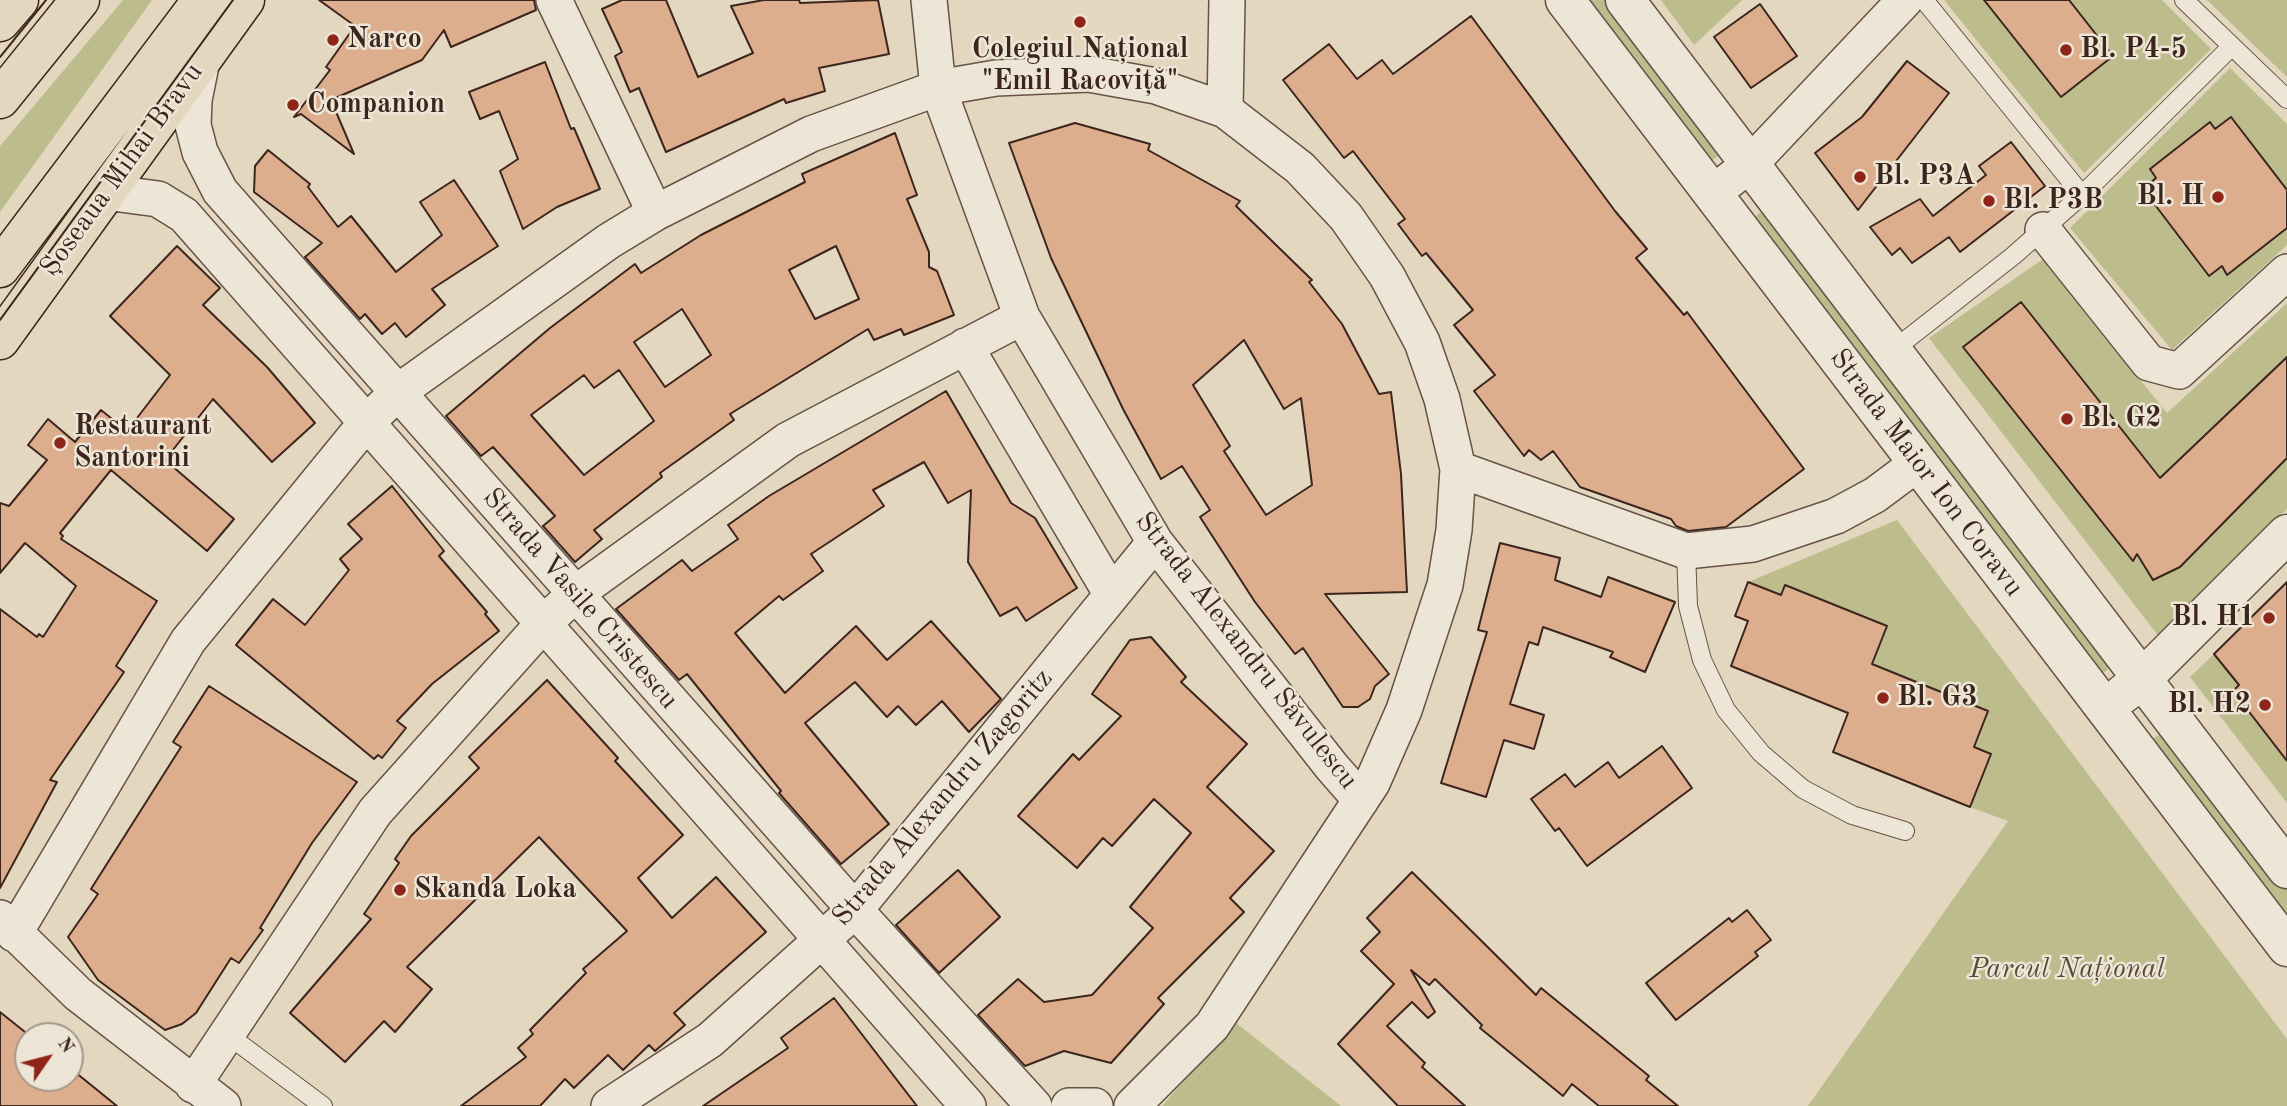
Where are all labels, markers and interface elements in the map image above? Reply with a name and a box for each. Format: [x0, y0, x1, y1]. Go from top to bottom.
marker: Colegiul Național "Emil Racoviță" [1072, 14, 1088, 30]
place label: Narco [347, 23, 422, 57]
marker: Narco [325, 32, 341, 48]
place label: Colegiul Național "Emil Racoviță" [972, 33, 1188, 99]
place label: Bl. P4-5 [2080, 33, 2187, 67]
marker: Bl. P4-5 [2058, 42, 2074, 58]
street label: Șoseaua Mihai Bravu [33, 57, 211, 283]
place label: Companion [307, 88, 445, 122]
marker: Companion [285, 97, 301, 113]
place label: Bl. P3A [1874, 160, 1975, 194]
marker: Bl. P3A [1852, 169, 1868, 185]
place label: Bl. H [2137, 180, 2204, 214]
place label: Bl. P3B [2003, 184, 2103, 218]
marker: Bl. H [2210, 189, 2226, 205]
marker: Bl. P3B [1981, 193, 1997, 209]
street label: Strada Maior Ion Coravu [1822, 342, 2030, 604]
place label: Bl. G2 [2081, 402, 2162, 436]
place label: Restaurant Santorini [74, 410, 212, 476]
marker: Bl. G2 [2059, 411, 2075, 427]
marker: Restaurant Santorini [52, 435, 68, 451]
street label: Strada Vasile Cristescu [475, 482, 685, 716]
street label: Strada Alexandru Săvulescu [1127, 506, 1365, 796]
place label: Bl. H1 [2172, 601, 2255, 635]
marker: Bl. H1 [2261, 610, 2277, 626]
street label: Strada Alexandru Zagoritz [826, 663, 1060, 933]
place label: Bl. G3 [1897, 681, 1978, 715]
place label: Bl. H2 [2168, 688, 2251, 722]
marker: Bl. G3 [1875, 690, 1891, 706]
marker: Bl. H2 [2257, 697, 2273, 713]
place label: Skanda Loka [414, 873, 577, 907]
marker: Skanda Loka [392, 882, 408, 898]
park label: Parcul Național [1969, 953, 2165, 987]
north arrow [14, 1022, 84, 1092]
text: N [53, 1034, 77, 1057]

